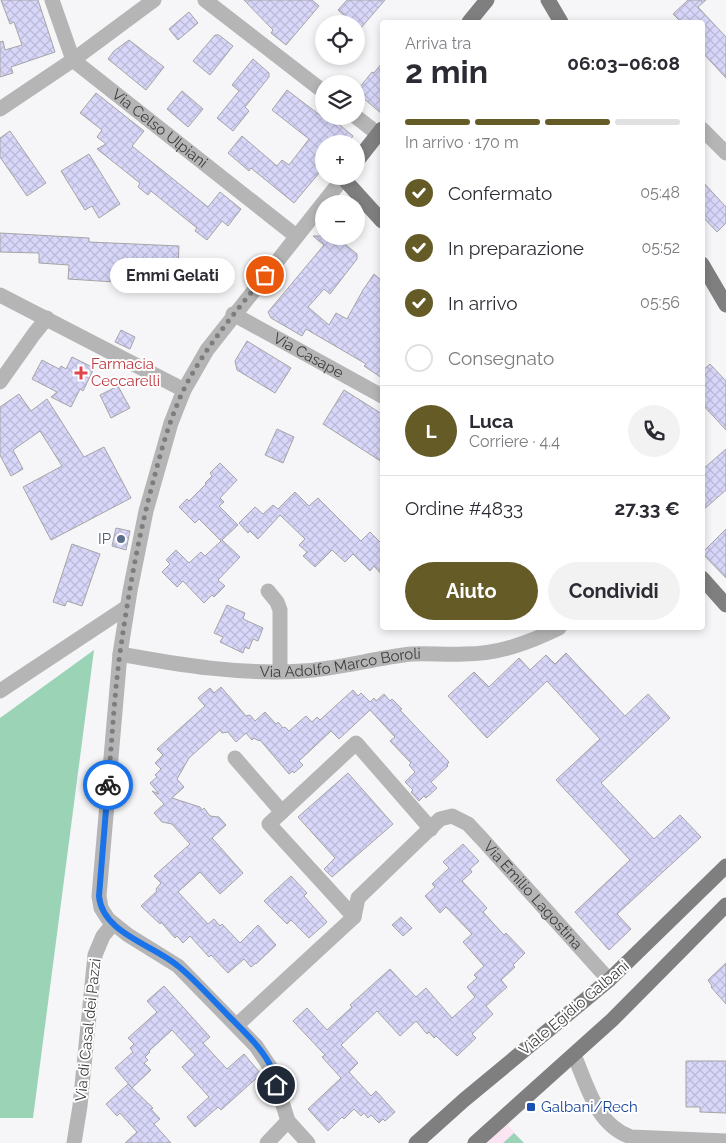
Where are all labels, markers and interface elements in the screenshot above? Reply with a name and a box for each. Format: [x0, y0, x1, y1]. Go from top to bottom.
map controls [315, 15, 365, 245]
button: locate [315, 15, 365, 65]
text: Arriva tra [405, 34, 471, 53]
text: 06:03–06:08 [567, 52, 680, 74]
text: 2 min [405, 53, 488, 90]
button: layers [315, 75, 365, 125]
street label: Via Celso Ulpiani [108, 85, 211, 172]
text: In arrivo · 170 m [405, 133, 519, 152]
button: + [315, 135, 365, 185]
icon: check [405, 179, 433, 207]
text: Confermato [448, 182, 552, 204]
text: 05:48 [640, 183, 680, 202]
button: − [315, 195, 365, 245]
icon: check [405, 234, 433, 262]
text: In preparazione [448, 237, 584, 259]
text: 05:52 [641, 238, 680, 257]
pin [244, 254, 286, 296]
callout: Emmi Gelati [110, 258, 235, 292]
icon: bag [251, 261, 279, 289]
text: Emmi Gelati [126, 266, 219, 285]
icon: check [405, 289, 433, 317]
text: In arrivo [448, 292, 518, 314]
text: 05:56 [640, 293, 680, 312]
street label: Via Casape [270, 329, 347, 382]
text: Consegnato [448, 347, 554, 369]
place label: Farmacia Ceccarelli [91, 355, 160, 390]
marker: Farmacia Ceccarelli [75, 367, 87, 379]
button: phone [628, 405, 680, 457]
text: Luca [469, 410, 513, 432]
text: L [425, 420, 437, 442]
text: Corriere · 4.4 [469, 432, 560, 451]
text: Ordine #4833 [405, 497, 523, 519]
text: 27.33 € [614, 497, 680, 519]
place label: IP [98, 530, 111, 548]
marker: IP [115, 533, 127, 545]
button: Aiuto [405, 562, 538, 620]
button: Condividi [548, 562, 680, 620]
street label: Via Adolfo Marco Boroli [259, 645, 421, 681]
courier [83, 760, 133, 810]
icon: bike [94, 771, 122, 799]
street label: Via Emilio Lagostina [480, 838, 586, 953]
street label: Viale Egidio Galbani [516, 957, 632, 1059]
street label: Via di Casal dei Pazzi [72, 958, 104, 1102]
pin [255, 1064, 297, 1106]
icon: home [262, 1071, 290, 1099]
place label: Galbani/Rech [541, 1098, 638, 1116]
marker: Galbani/Rech [525, 1101, 537, 1113]

